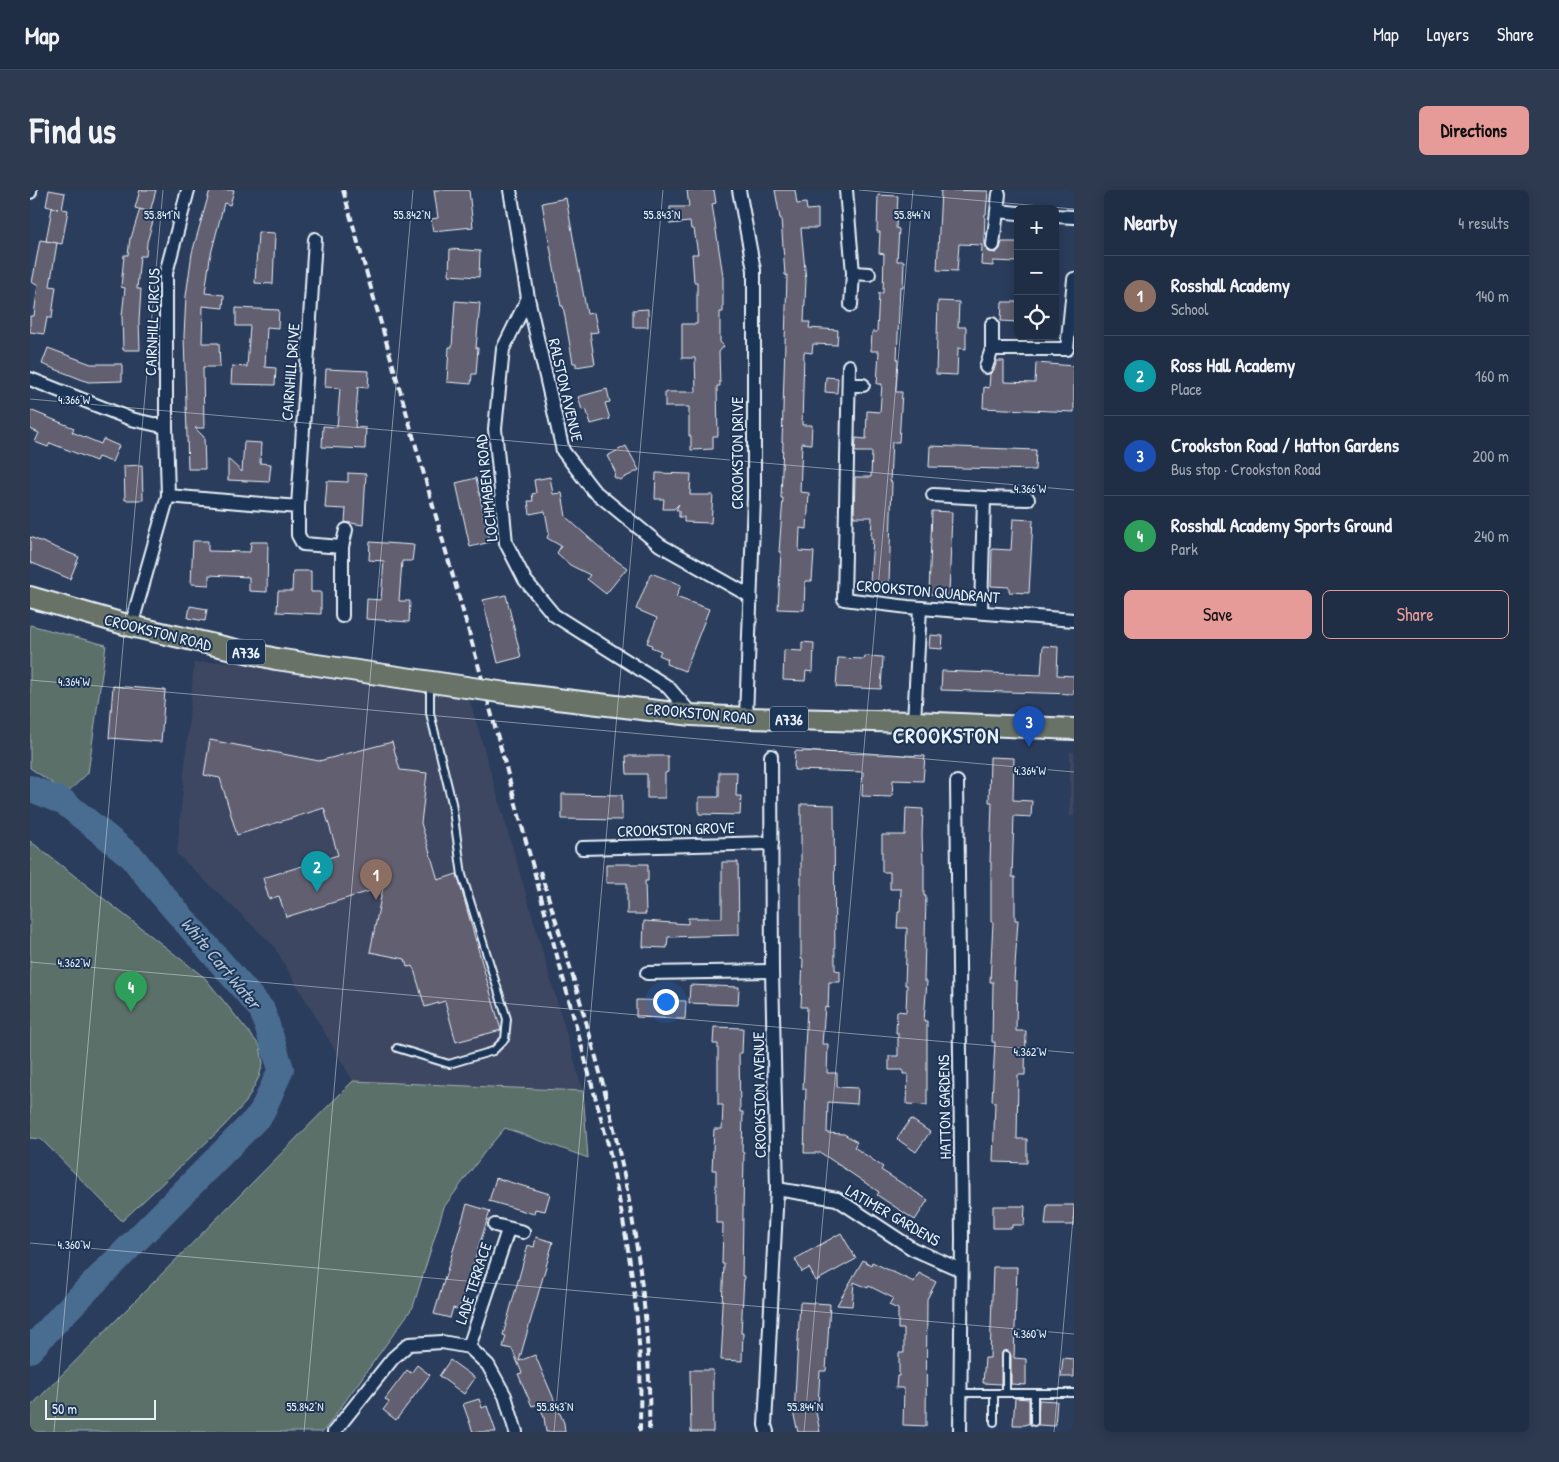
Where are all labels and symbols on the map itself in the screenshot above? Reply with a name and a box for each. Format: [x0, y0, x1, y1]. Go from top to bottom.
text: 55.841°N [144, 206, 180, 223]
text: 55.842°N [393, 206, 431, 223]
text: 55.843°N [644, 206, 680, 223]
text: 55.844°N [894, 206, 930, 223]
street label: CAIRNHILL CIRCUS [139, 267, 165, 376]
street label: CAIRNHILL DRIVE [276, 323, 304, 421]
street label: RALSTON AVENUE [543, 336, 589, 444]
text: 4.366°W [58, 391, 91, 408]
street label: CROOKSTON DRIVE [726, 397, 748, 509]
street label: LOCHMABEN ROAD [469, 433, 503, 543]
text: 4.366°W [1014, 480, 1047, 497]
street label: CROOKSTON QUADRANT [855, 574, 1001, 608]
street label: CROOKSTON ROAD [102, 608, 214, 656]
road number: A736 [227, 640, 265, 664]
text: 4.364°W [58, 673, 91, 690]
street label: CROOKSTON ROAD [644, 697, 756, 729]
road number: A736 [770, 706, 808, 732]
pin: 3 [1013, 706, 1045, 747]
district label: CROOKSTON [893, 721, 999, 750]
text: 4.364°W [1014, 762, 1047, 779]
street label: CROOKSTON GROVE [617, 816, 735, 842]
pin: 2 [301, 851, 333, 892]
pin: 1 [360, 859, 392, 900]
water label: White Cart Water [175, 912, 268, 1016]
text: 4.362°W [57, 954, 91, 971]
pin: 4 [115, 971, 147, 1012]
your location [653, 989, 679, 1015]
street label: CROOKSTON AVENUE [747, 1032, 771, 1158]
text: 4.362°W [1013, 1043, 1047, 1060]
street label: HATTON GARDENS [932, 1054, 956, 1160]
street label: LATIMER GARDENS [842, 1179, 945, 1251]
text: 4.360°W [58, 1236, 91, 1253]
street label: LADE TERRACE [449, 1239, 497, 1327]
text: 4.360°W [1014, 1325, 1047, 1342]
scale bar [45, 1397, 156, 1420]
text: 55.842°N [286, 1398, 324, 1415]
text: 55.843°N [537, 1398, 573, 1415]
text: 55.844°N [787, 1398, 823, 1415]

